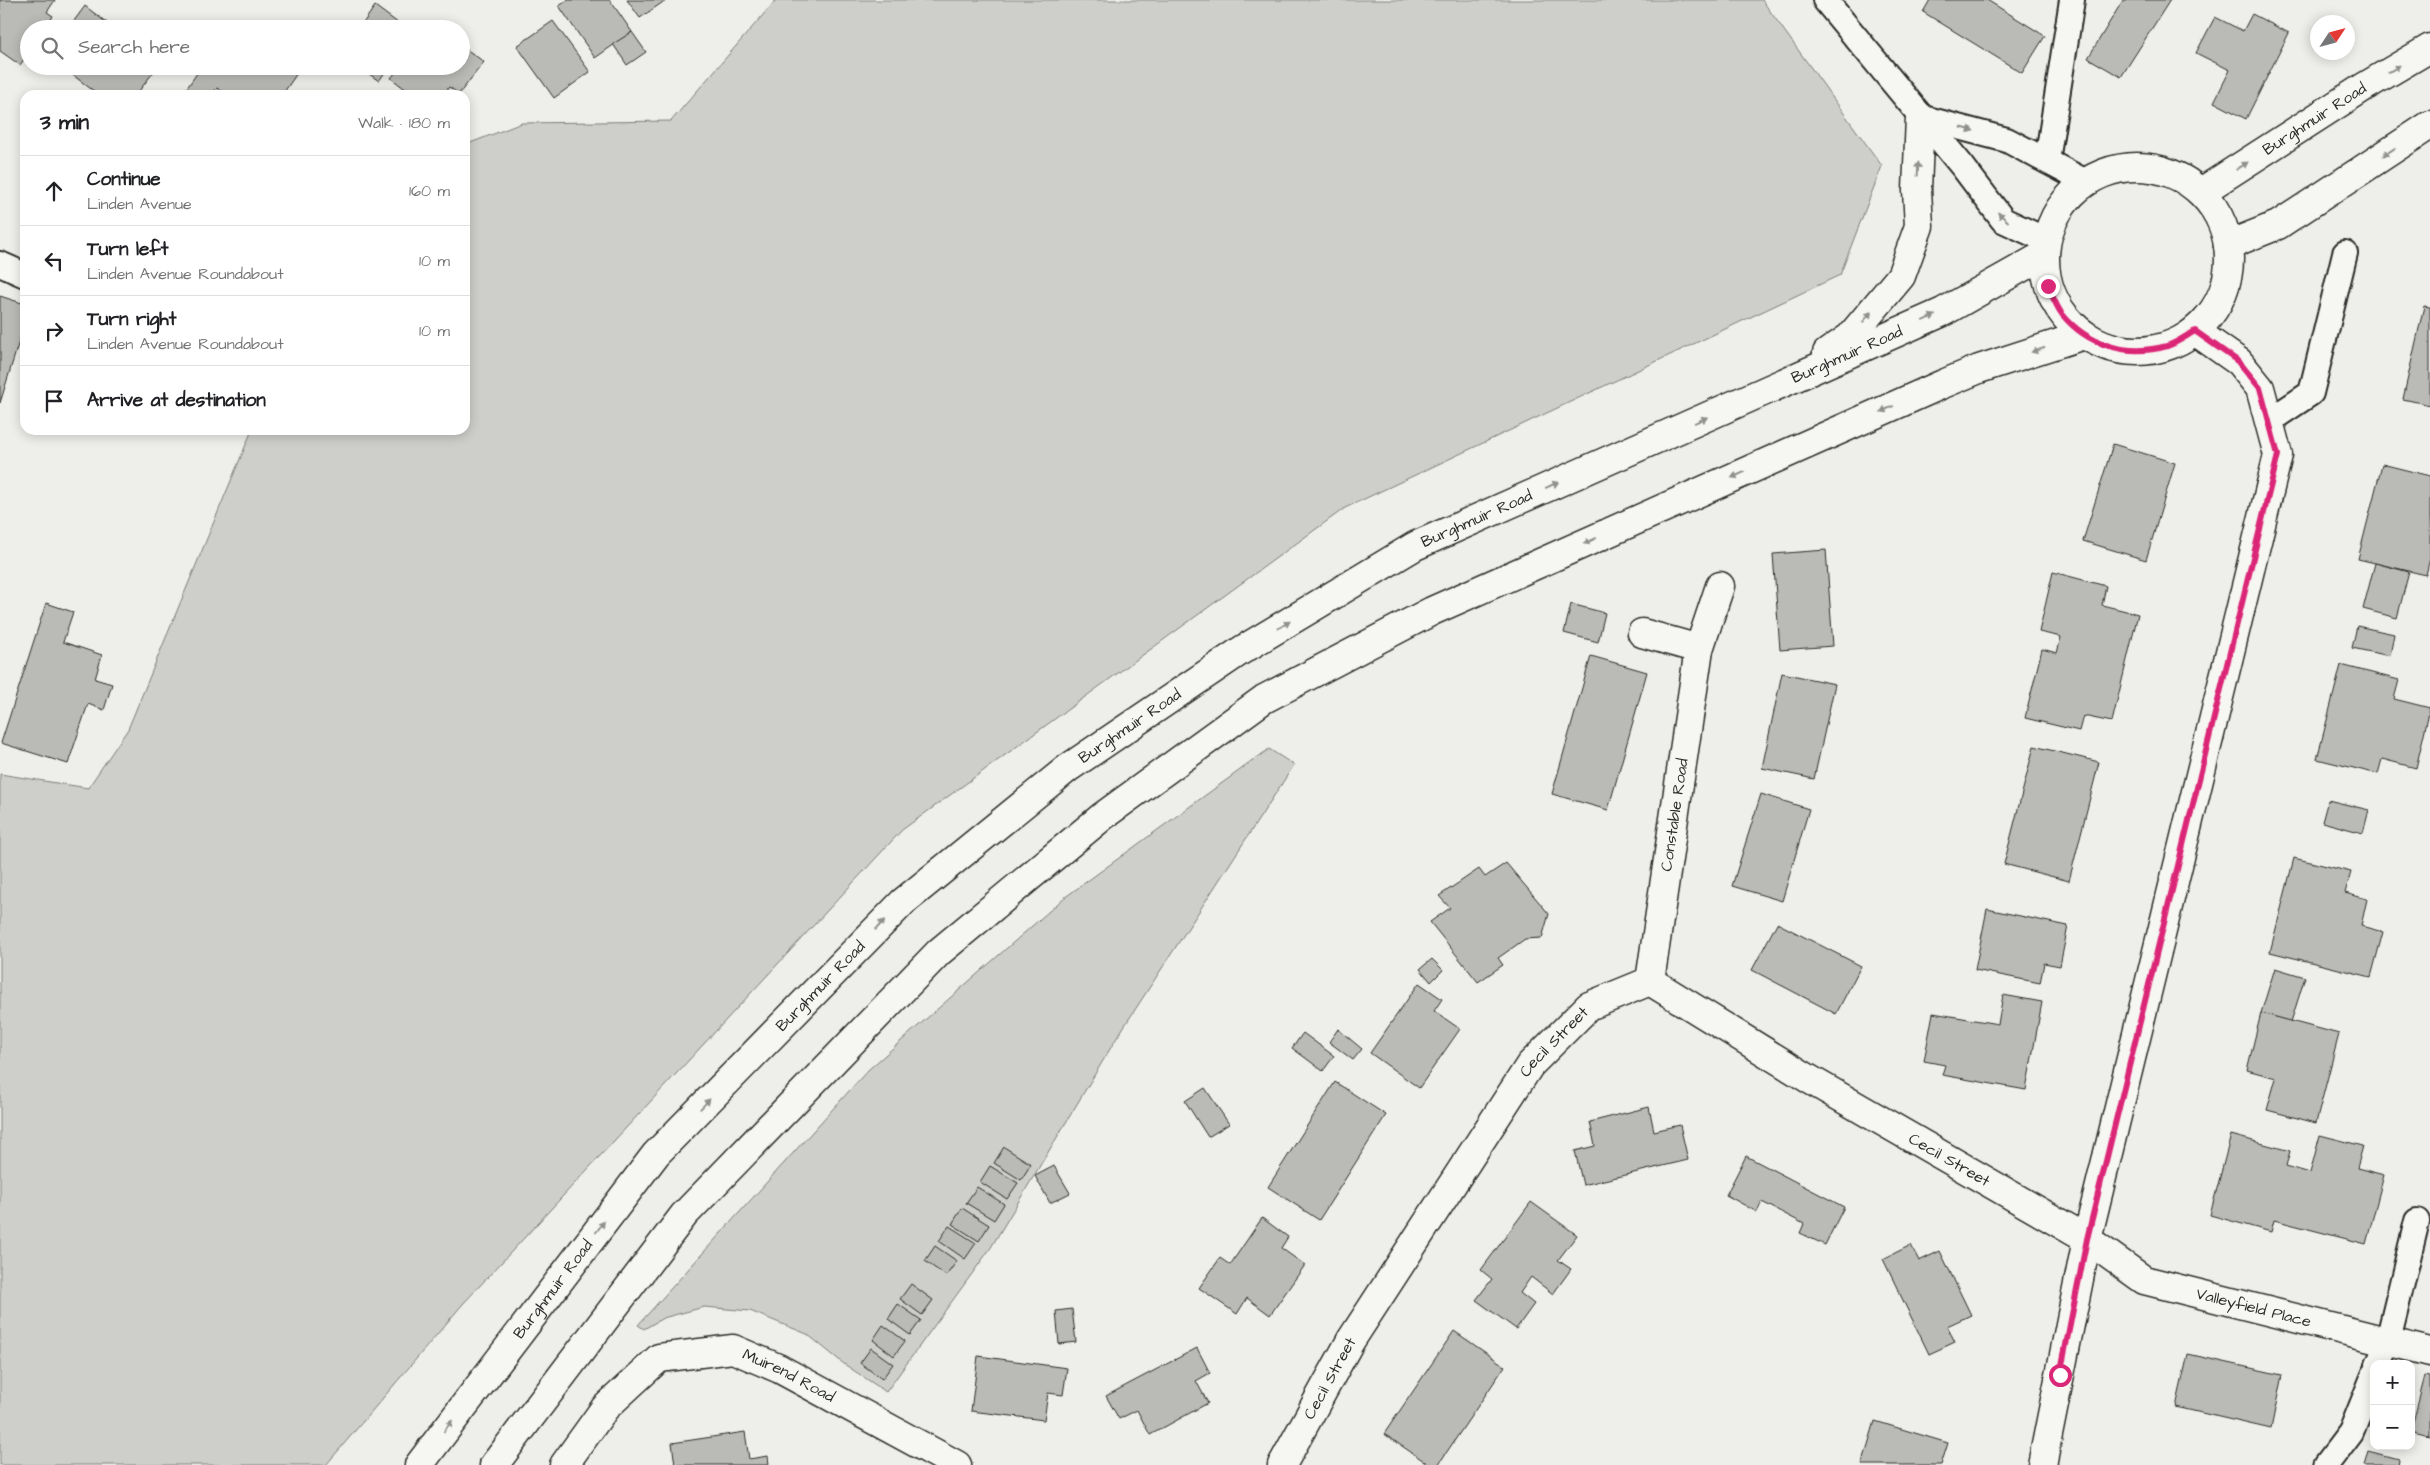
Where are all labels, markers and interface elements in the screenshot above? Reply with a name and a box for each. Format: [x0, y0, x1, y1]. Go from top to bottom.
north arrow [2310, 15, 2355, 60]
search box [20, 20, 470, 75]
icon: search [38, 34, 66, 62]
text: Search here [78, 34, 190, 61]
one-way arrow [2387, 65, 2402, 73]
street label: Burghmuir Road [2258, 77, 2371, 160]
text: 3 min [40, 108, 89, 137]
text: Walk · 180 m [358, 112, 450, 134]
one-way arrow [1960, 126, 1975, 134]
one-way arrow [2383, 147, 2396, 157]
one-way arrow [1914, 161, 1922, 177]
one-way arrow [2236, 161, 2249, 170]
text: Continue [87, 166, 161, 193]
icon: ahead [40, 177, 68, 205]
text: 160 m [409, 180, 450, 202]
text: Linden Avenue [87, 193, 192, 215]
one-way arrow [1997, 211, 2009, 223]
text: Turn left [87, 236, 168, 263]
icon: left [40, 247, 68, 275]
text: 10 m [419, 250, 450, 272]
text: Linden Avenue Roundabout [87, 263, 284, 285]
route end [2037, 275, 2060, 298]
text: Turn right [87, 306, 176, 333]
one-way arrow [1862, 311, 1873, 324]
one-way arrow [1922, 314, 1936, 322]
icon: right [40, 317, 68, 345]
text: 10 m [419, 320, 450, 342]
street label: Burghmuir Road [1788, 320, 1906, 389]
text: Linden Avenue Roundabout [87, 333, 284, 355]
one-way arrow [2030, 346, 2045, 354]
icon: arrive [40, 387, 68, 415]
text: Arrive at destination [87, 387, 266, 414]
one-way arrow [1880, 406, 1894, 414]
one-way arrow [1694, 415, 1708, 423]
one-way arrow [1731, 472, 1745, 480]
one-way arrow [1545, 481, 1559, 489]
street label: Burghmuir Road [1418, 484, 1536, 553]
one-way arrow [1583, 538, 1597, 546]
one-way arrow [1278, 620, 1291, 629]
street label: Burghmuir Road [1074, 684, 1185, 769]
street label: Constable Road [1655, 757, 1694, 873]
one-way arrow [874, 920, 886, 932]
street label: Burghmuir Road [771, 936, 870, 1037]
street label: Cecil Street [1514, 1001, 1594, 1081]
one-way arrow [699, 1098, 711, 1110]
street label: Cecil Street [1905, 1128, 1995, 1192]
one-way arrow [595, 1220, 605, 1234]
street label: Burghmuir Road [508, 1235, 598, 1343]
street label: Valleyfield Place [2194, 1283, 2314, 1333]
street label: Cecil Street [1298, 1333, 1362, 1423]
street label: Muirend Road [739, 1343, 839, 1408]
map controls [2370, 1360, 2415, 1450]
button: + [2370, 1360, 2415, 1405]
route start [2049, 1364, 2072, 1387]
button: − [2370, 1405, 2415, 1450]
one-way arrow [443, 1420, 454, 1433]

